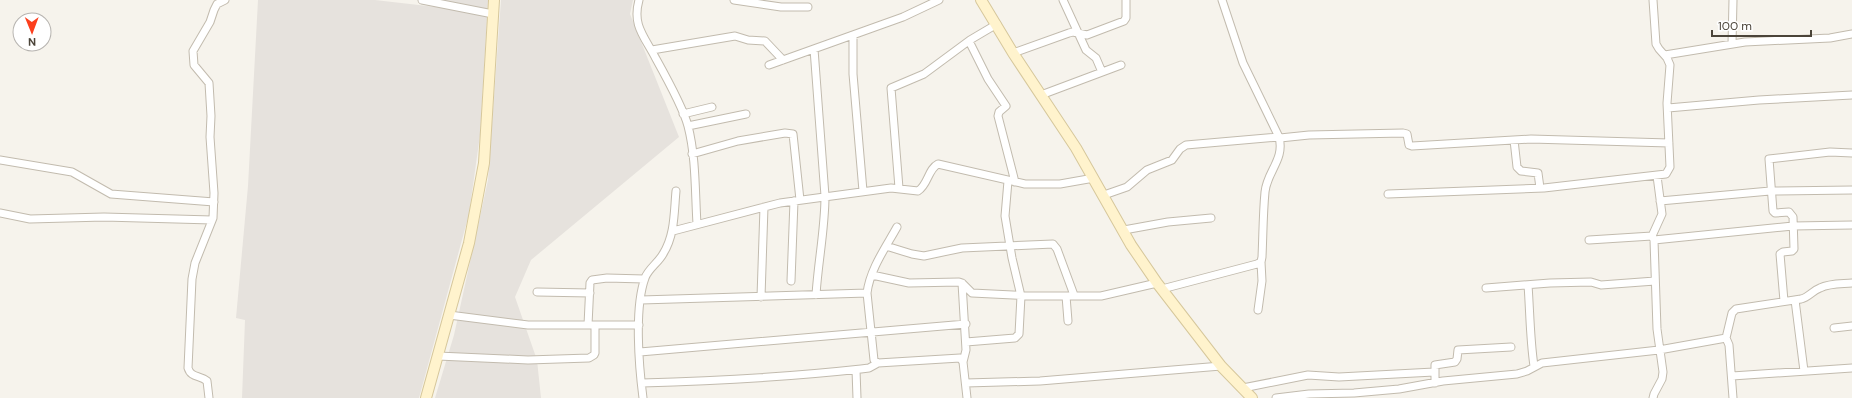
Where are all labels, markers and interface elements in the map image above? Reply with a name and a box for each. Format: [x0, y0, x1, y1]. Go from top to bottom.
north arrow [12, 12, 52, 52]
scale bar [1712, 12, 1811, 38]
text: 100 m [1718, 18, 1752, 34]
text: N [28, 35, 36, 49]

